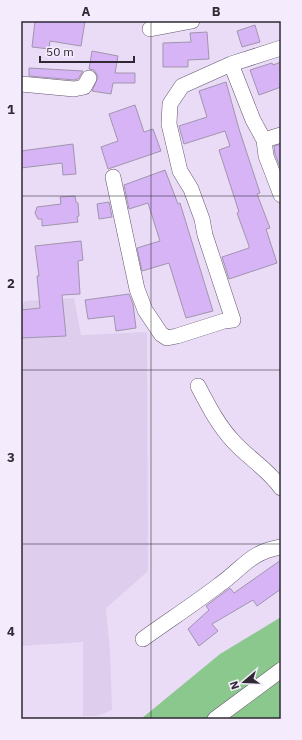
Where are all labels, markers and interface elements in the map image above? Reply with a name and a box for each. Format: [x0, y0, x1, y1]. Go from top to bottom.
text: A [82, 3, 91, 20]
text: B [212, 3, 221, 20]
scale bar [40, 38, 134, 64]
text: 50 m [46, 44, 74, 59]
text: 1 [7, 101, 15, 118]
text: 2 [7, 275, 15, 292]
text: 3 [7, 449, 15, 466]
text: 4 [7, 623, 15, 640]
north arrow [224, 662, 264, 702]
text: N [227, 679, 242, 691]

